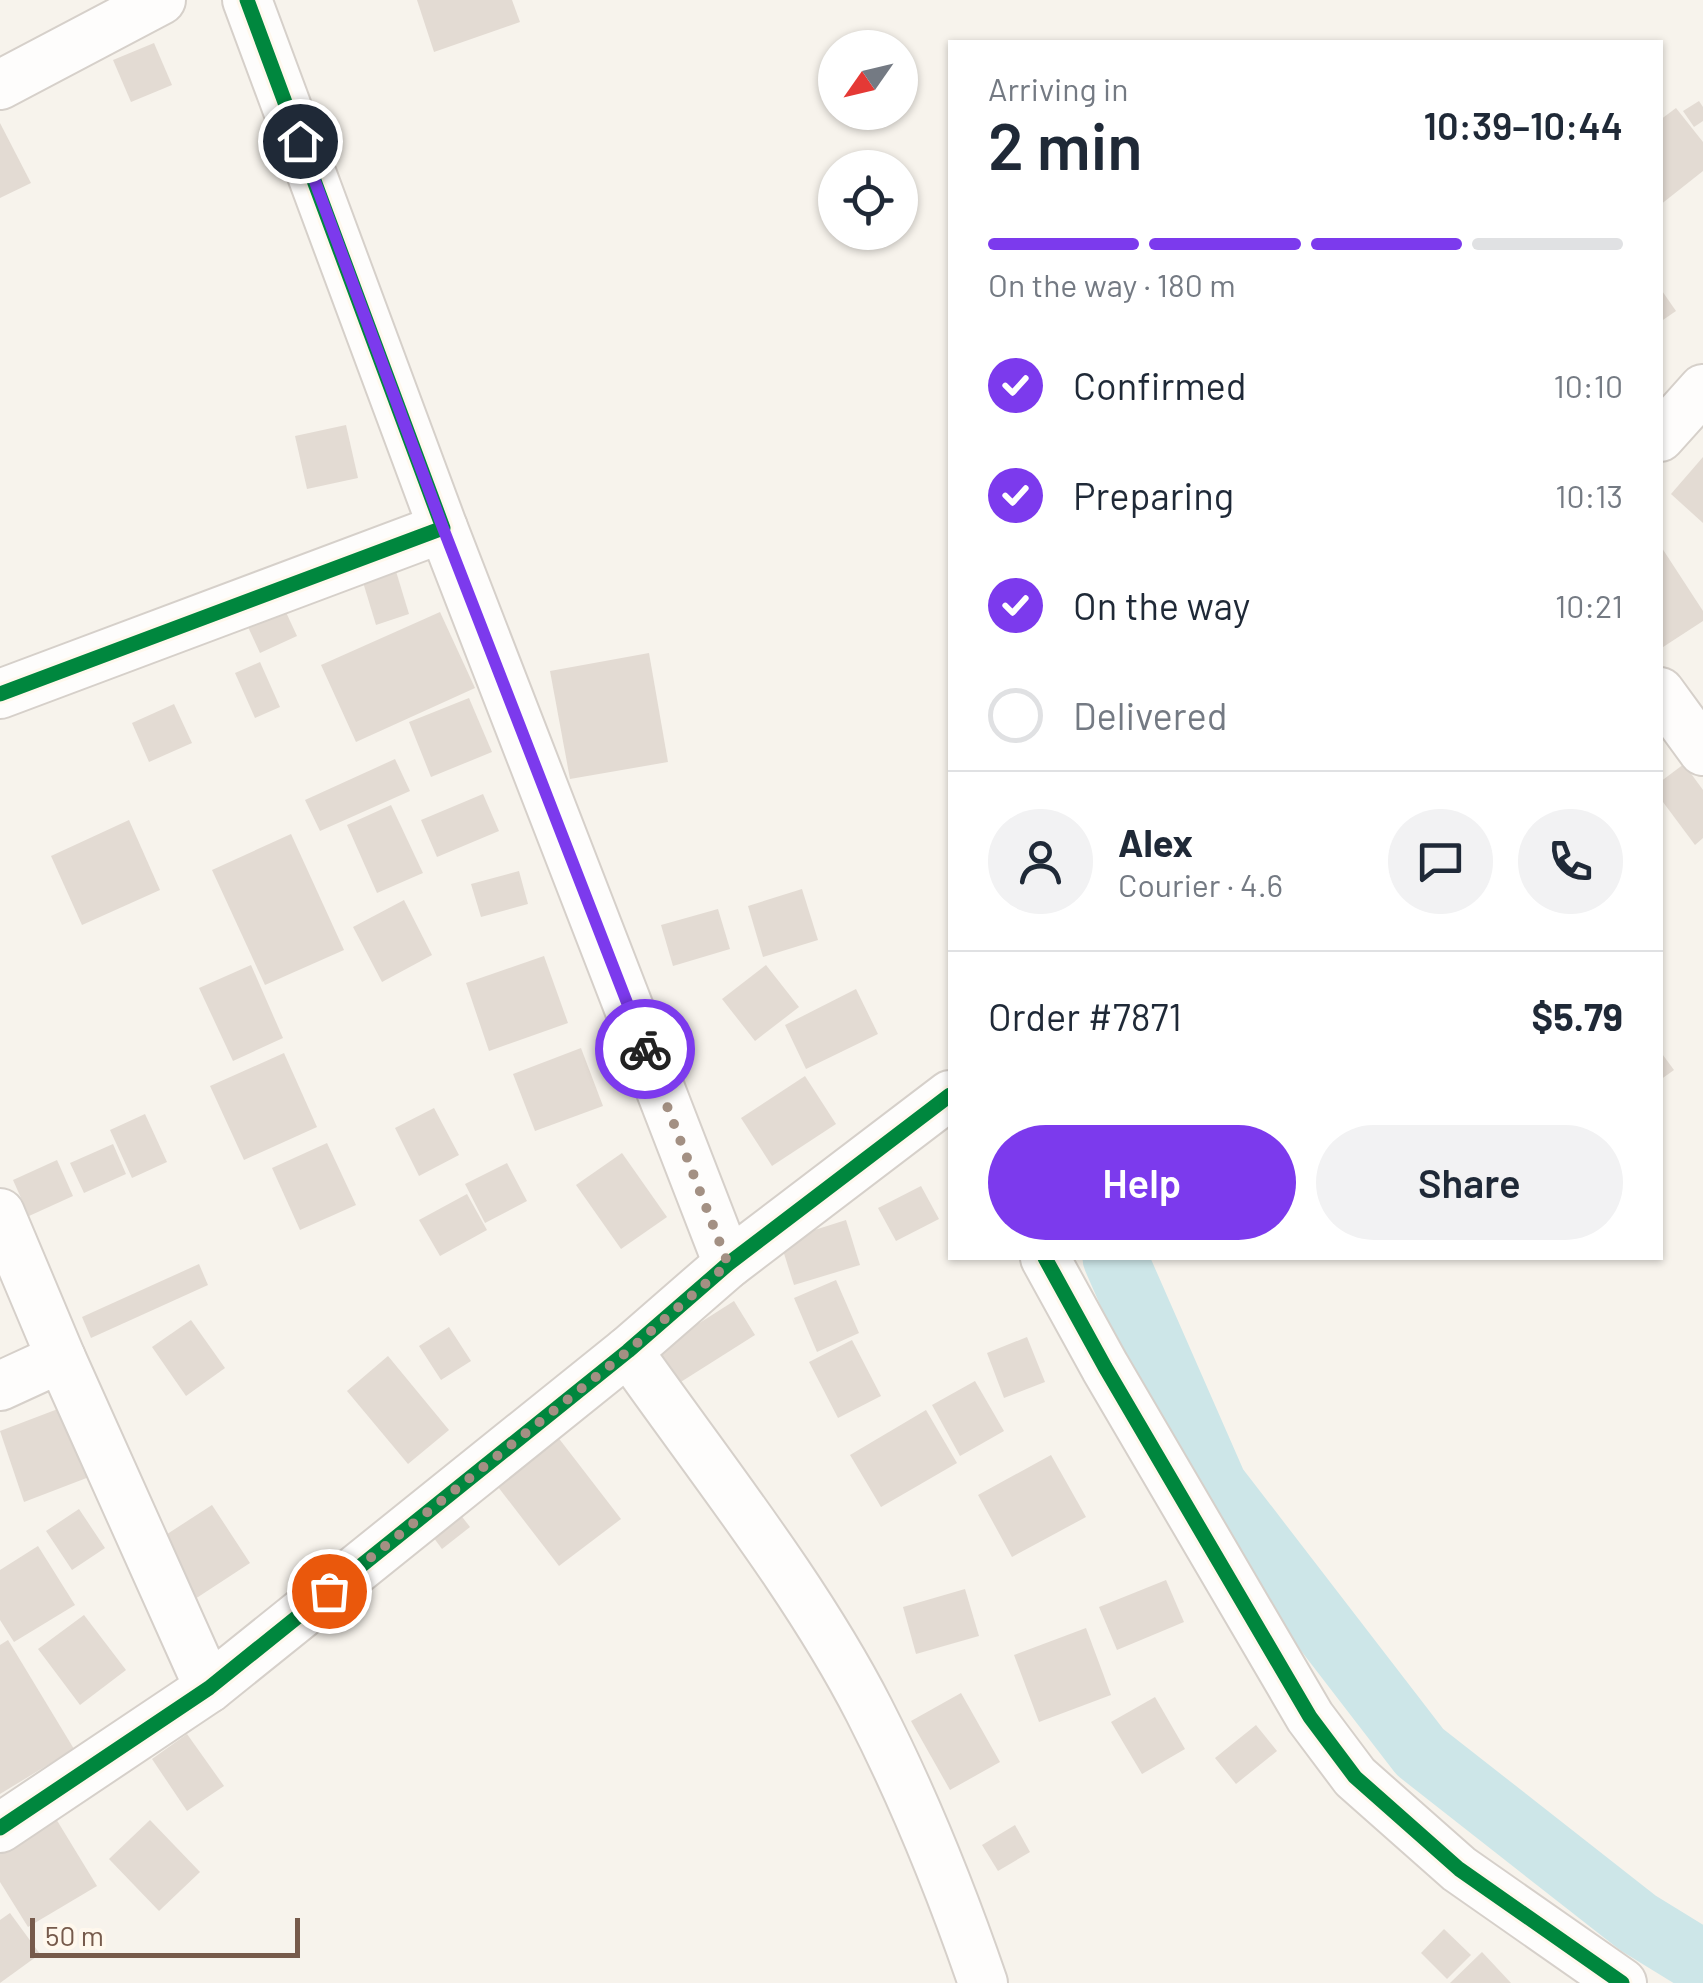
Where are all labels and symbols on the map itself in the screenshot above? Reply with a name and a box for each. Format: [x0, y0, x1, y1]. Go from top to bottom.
north arrow [818, 30, 918, 130]
pin [258, 99, 343, 184]
courier [595, 999, 695, 1099]
pin [287, 1549, 372, 1634]
scale bar [30, 1913, 300, 1958]

